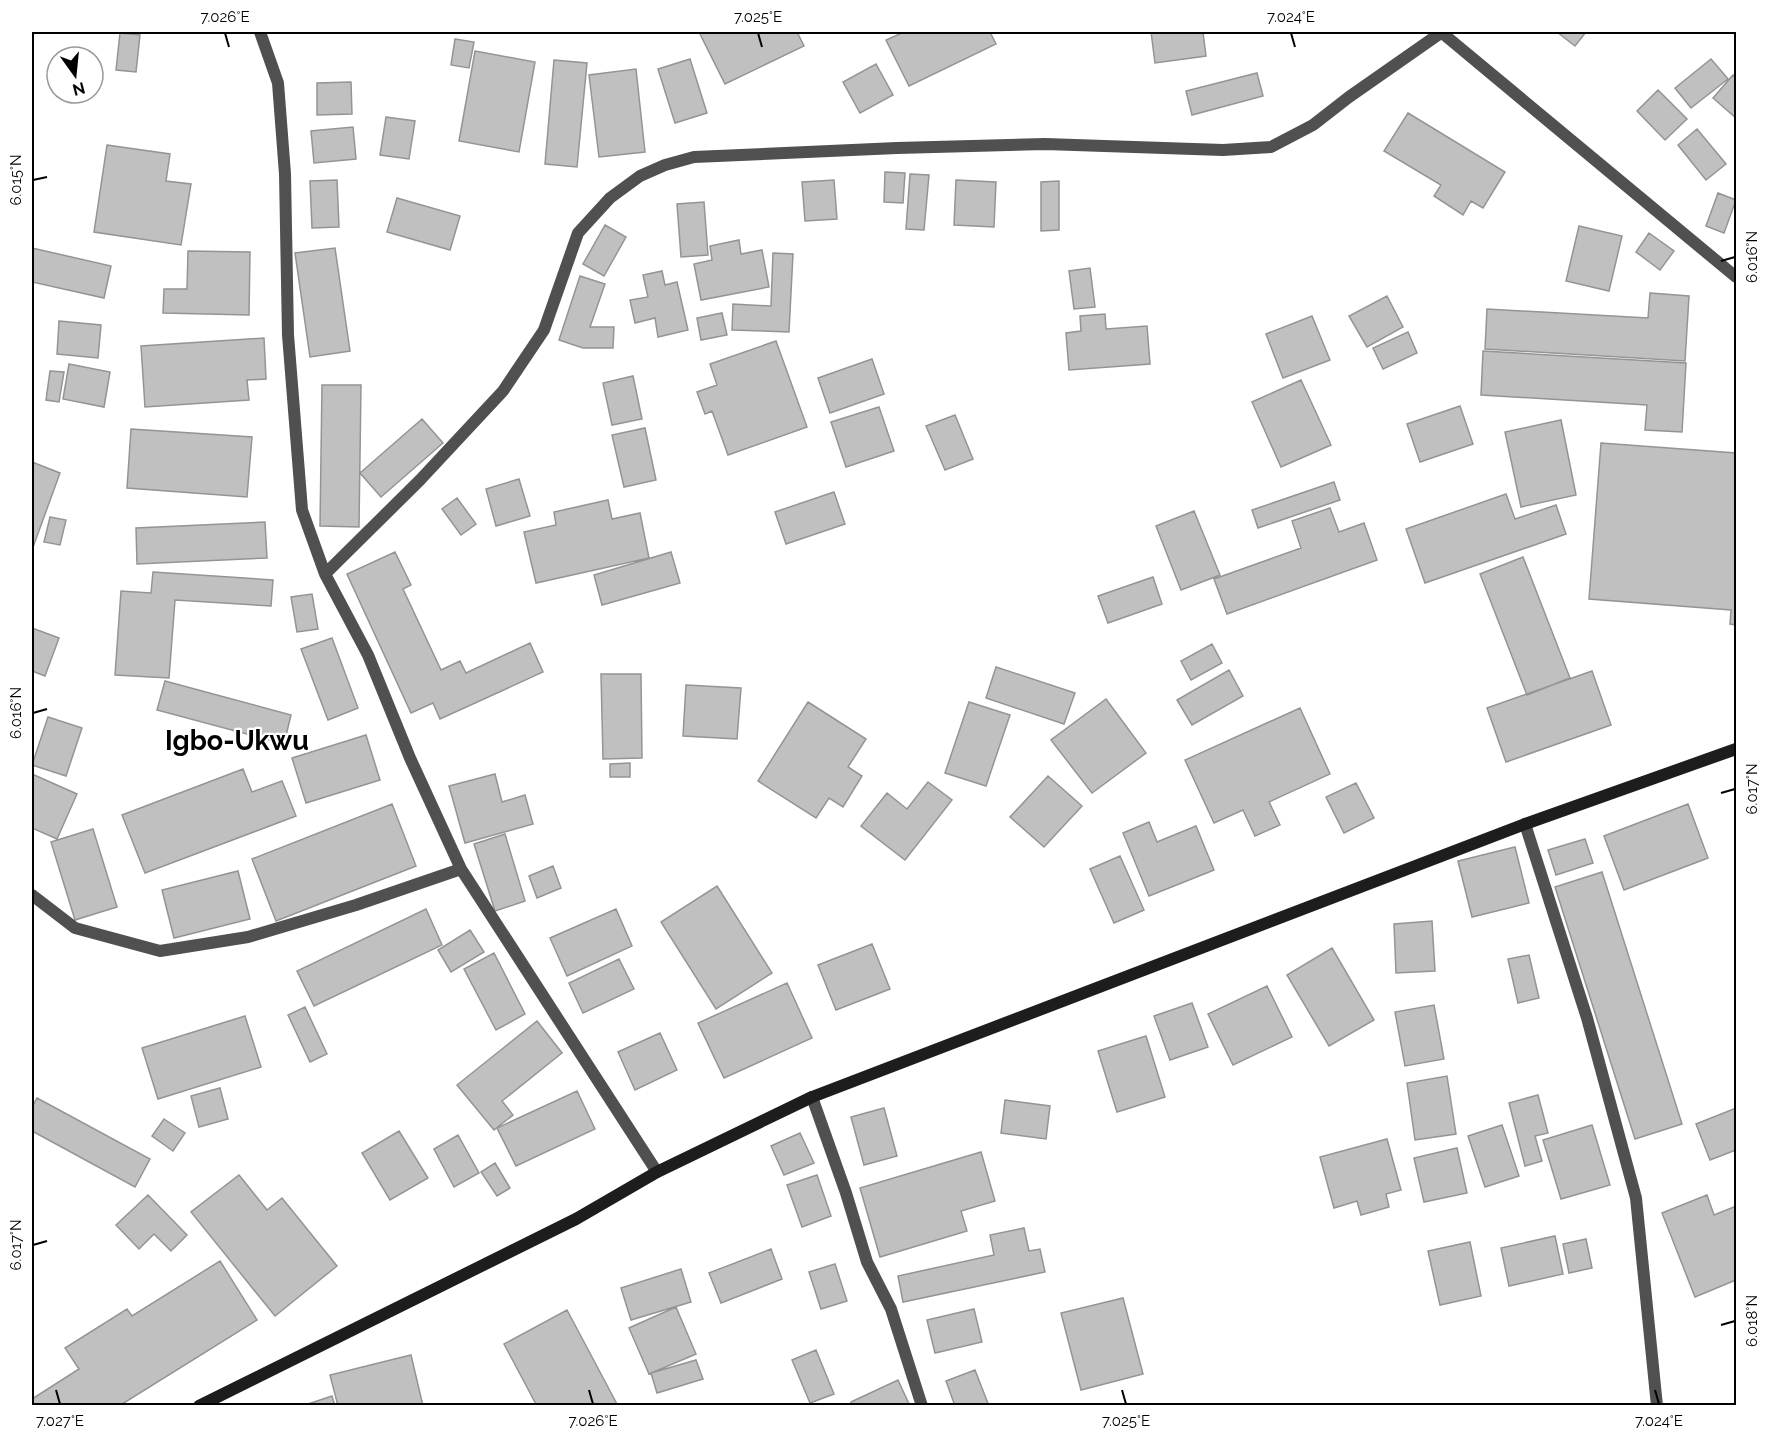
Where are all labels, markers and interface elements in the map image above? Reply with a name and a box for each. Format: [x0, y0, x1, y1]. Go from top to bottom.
text: 7.026°E [200, 8, 250, 26]
text: 7.025°E [734, 8, 782, 26]
text: 7.024°E [1267, 8, 1315, 26]
north arrow [45, 45, 105, 105]
text: N [70, 78, 87, 100]
text: 6.015°N [7, 154, 25, 206]
text: 6.016°N [1743, 231, 1761, 283]
text: 6.016°N [7, 687, 25, 739]
district label: Igbo-Ukwu [165, 725, 309, 756]
text: 6.017°N [1743, 764, 1761, 815]
text: 6.017°N [7, 1220, 25, 1271]
text: 6.018°N [1743, 1295, 1761, 1347]
text: 7.027°E [36, 1412, 84, 1430]
text: 7.026°E [568, 1412, 618, 1430]
text: 7.025°E [1102, 1412, 1150, 1430]
text: 7.024°E [1635, 1412, 1683, 1430]

